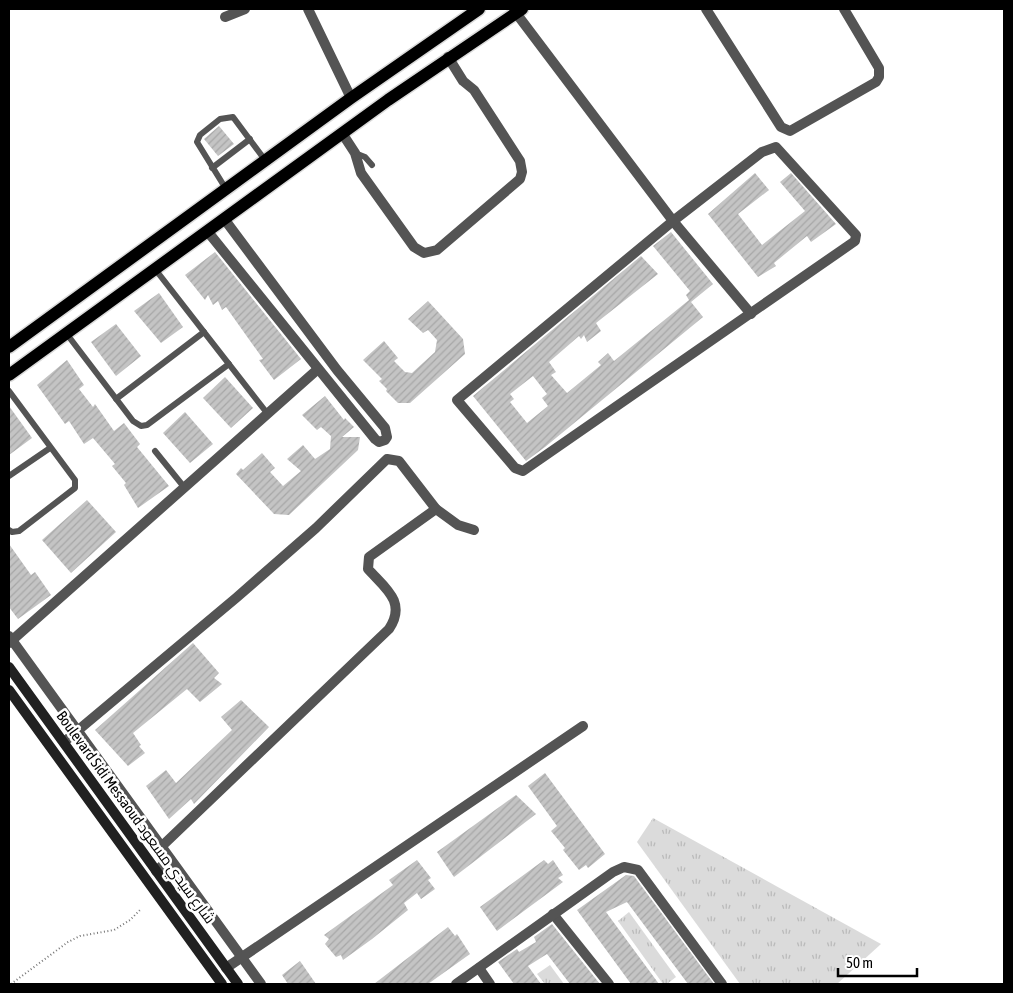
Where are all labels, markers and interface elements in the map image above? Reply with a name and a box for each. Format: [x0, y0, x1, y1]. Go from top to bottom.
street label: Boulevard Sidi Messaoud شارع سيدي مسعود [50, 708, 219, 929]
scale bar [838, 946, 917, 978]
text: 50 m [846, 954, 873, 971]

